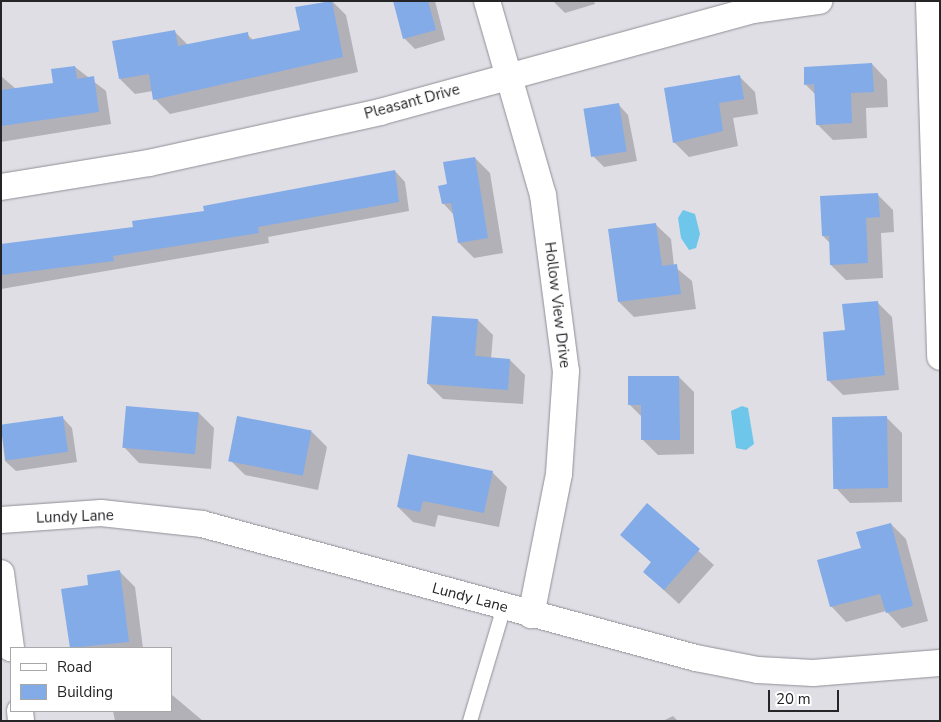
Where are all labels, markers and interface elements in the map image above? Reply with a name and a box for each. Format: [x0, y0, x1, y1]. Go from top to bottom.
street label: Pleasant Drive [362, 81, 462, 123]
street label: Hollow View Drive [540, 241, 574, 369]
street label: Lundy Lane [36, 507, 114, 527]
street label: Lundy Lane [430, 579, 510, 617]
legend [10, 647, 172, 712]
text: Road [57, 657, 92, 677]
scale bar [771, 680, 842, 712]
text: Building [57, 682, 113, 702]
text: 20 m [776, 689, 811, 709]

